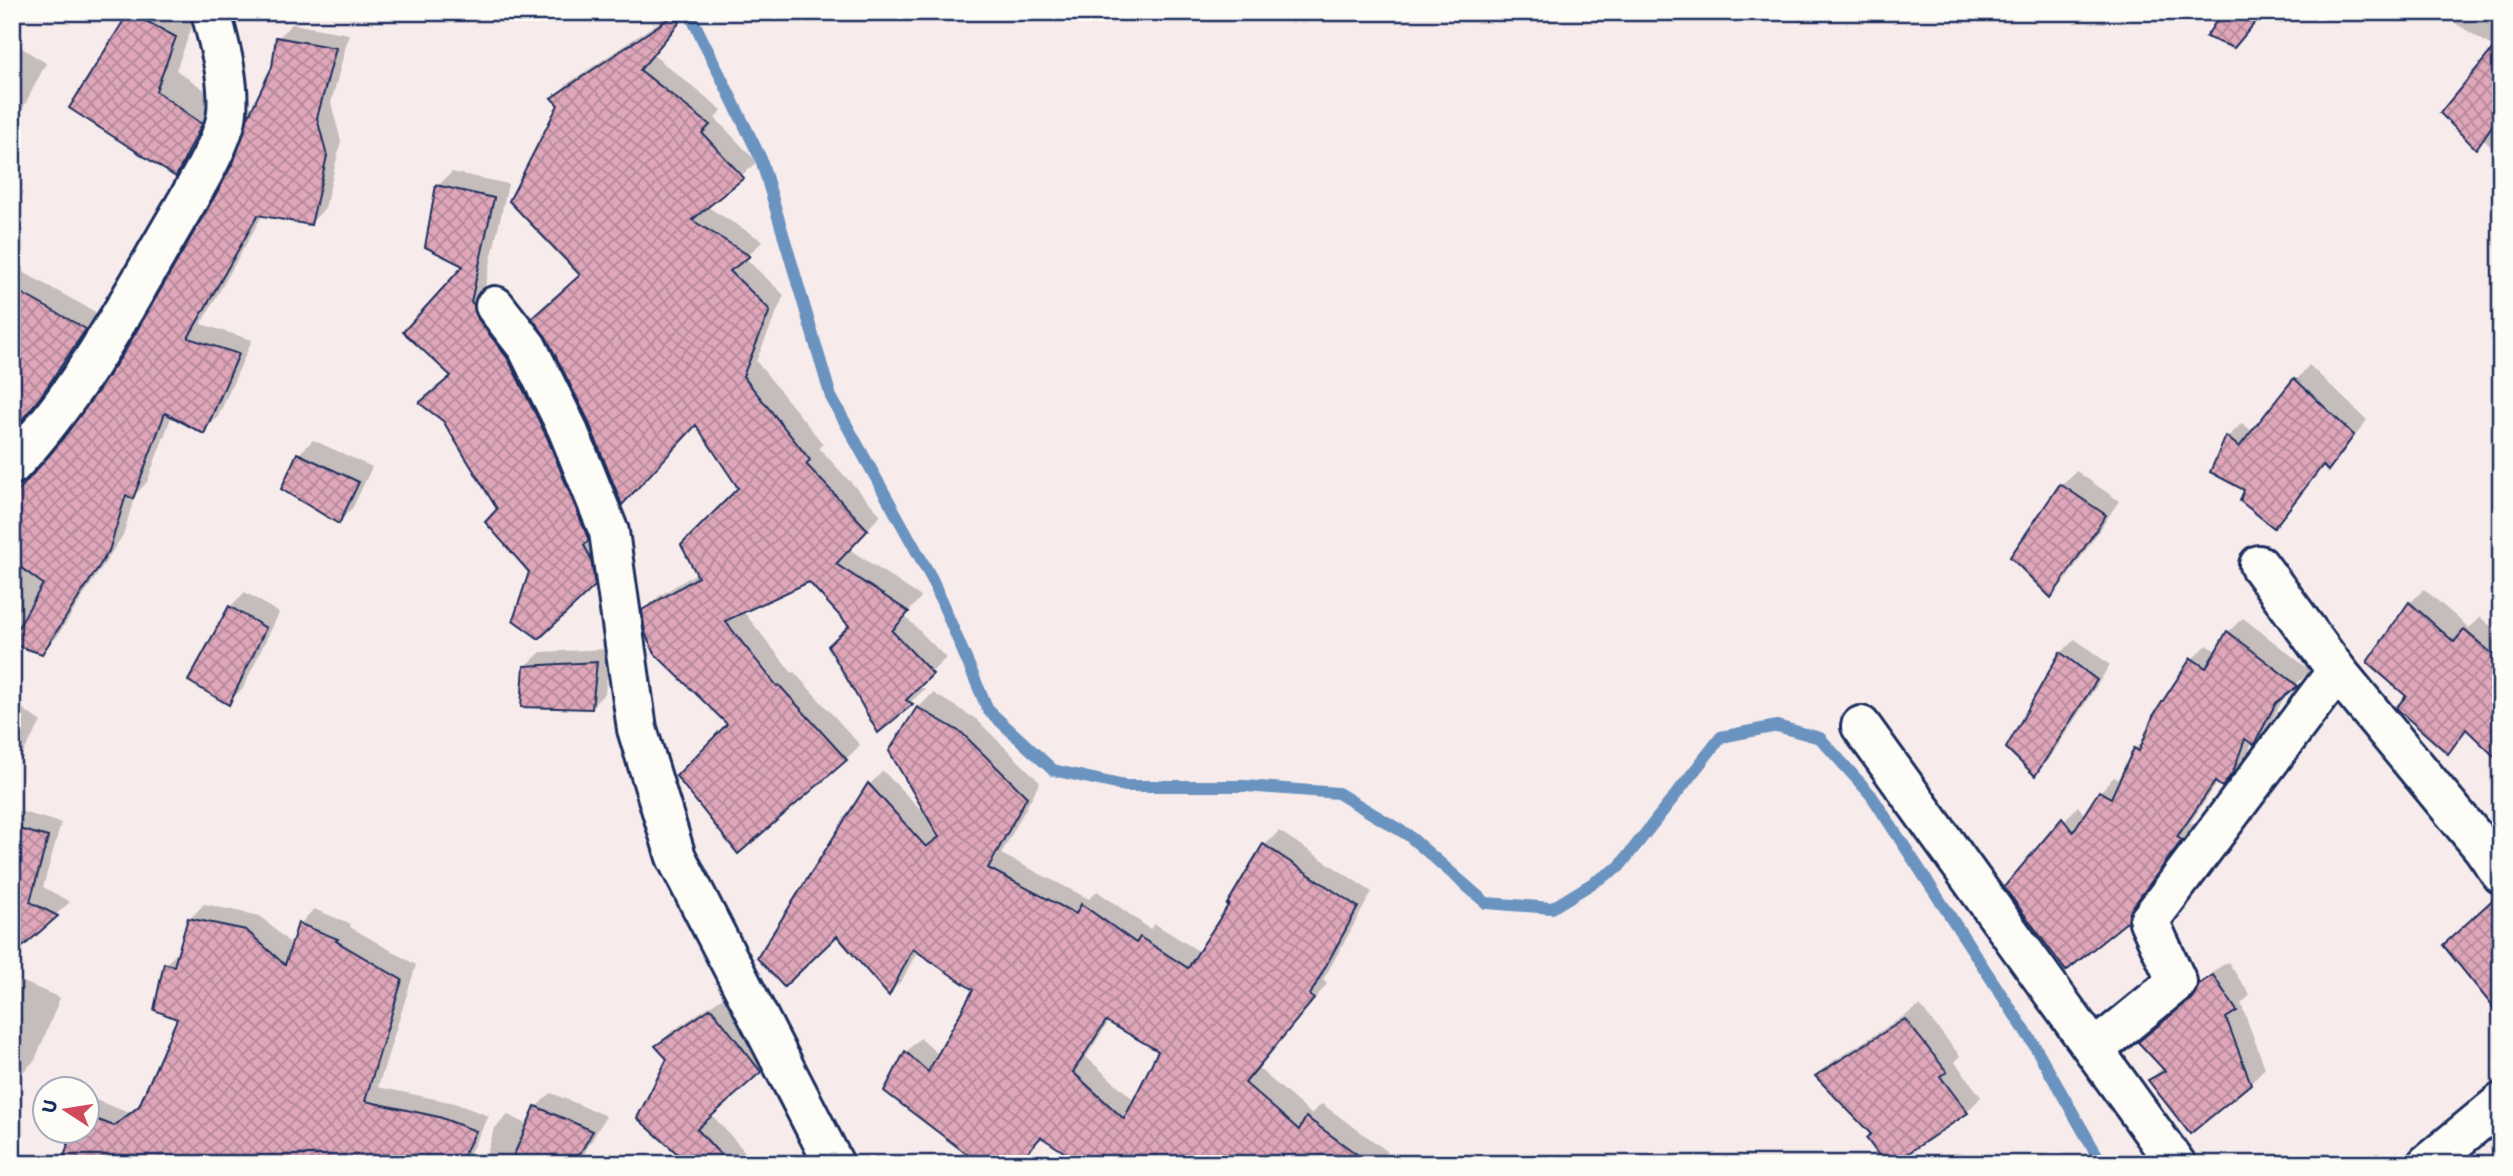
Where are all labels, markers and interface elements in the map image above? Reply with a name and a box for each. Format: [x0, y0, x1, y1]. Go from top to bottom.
north arrow [32, 1074, 102, 1144]
text: U [36, 1098, 63, 1116]

